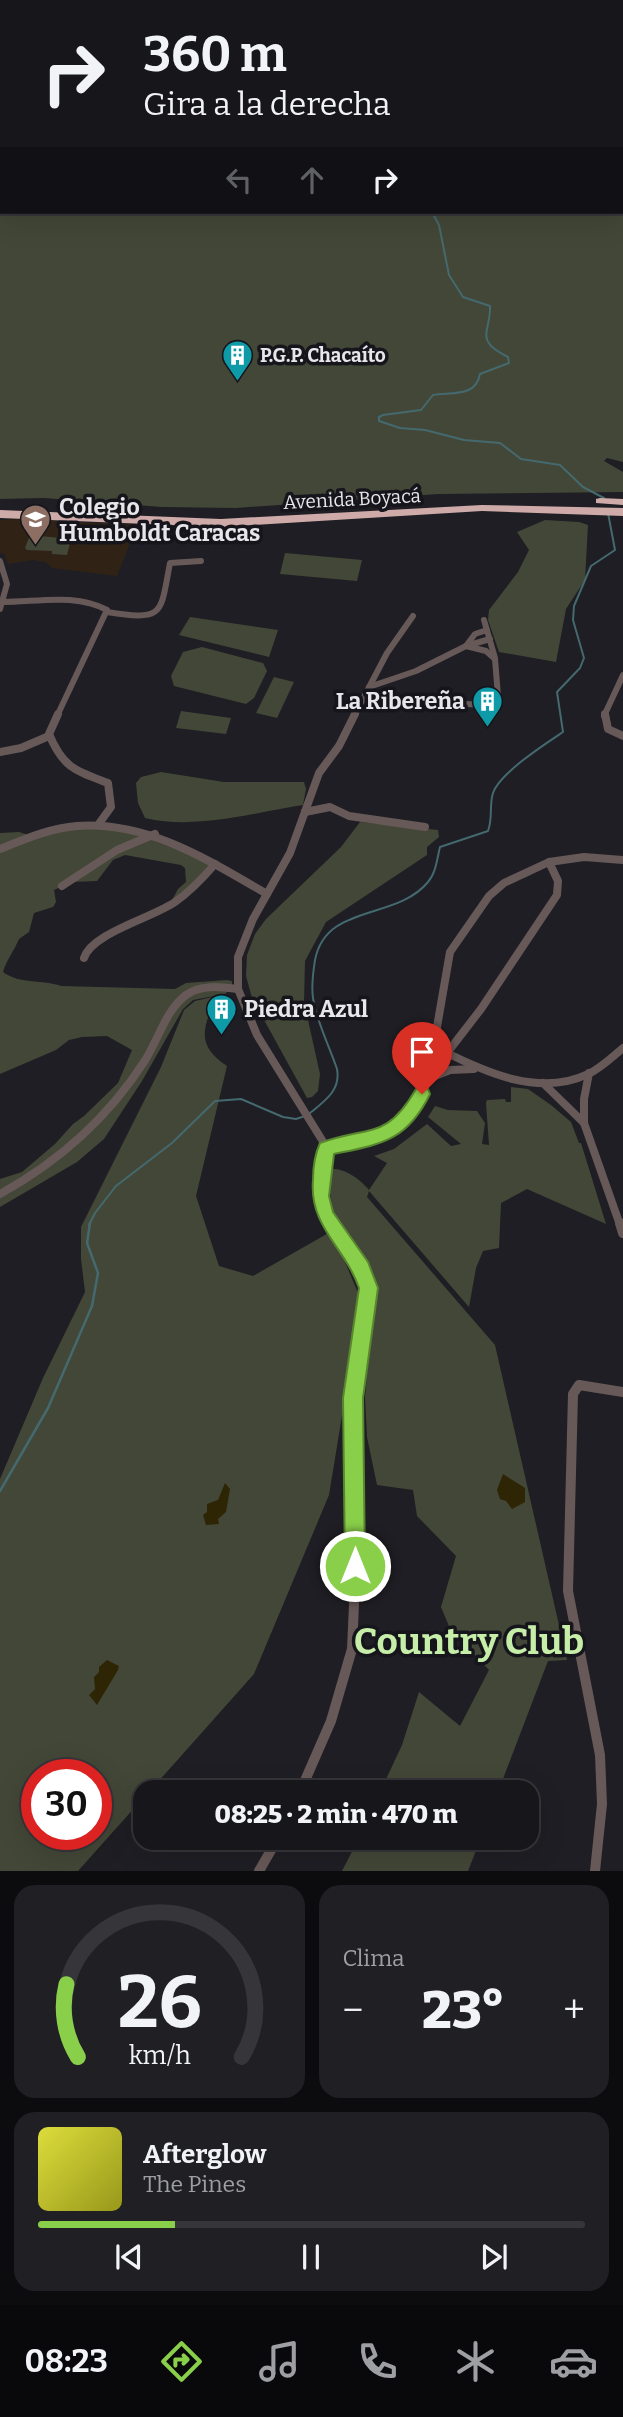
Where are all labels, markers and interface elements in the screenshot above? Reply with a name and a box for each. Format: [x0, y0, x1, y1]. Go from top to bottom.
text: 360 m [143, 25, 287, 84]
icon: right [28, 28, 119, 119]
text: Gira a la derecha [143, 85, 390, 123]
icon: left [220, 161, 258, 199]
icon: ahead [293, 161, 331, 199]
icon: right [366, 161, 404, 199]
building icon: P.G.P. Chacaíto [220, 338, 254, 382]
place label: P.G.P. Chacaíto [260, 344, 386, 367]
street label: Avenida Boyacá [283, 484, 422, 514]
place label: Colegio Humboldt Caracas [59, 493, 260, 547]
school or university icon: Colegio Humboldt Caracas [19, 503, 53, 547]
building icon: La Ribereña [471, 684, 505, 728]
place label: La Ribereña [336, 687, 465, 715]
building icon: Piedra Azul [204, 992, 238, 1036]
place label: Piedra Azul [244, 995, 368, 1023]
pin [392, 1022, 452, 1094]
icon: arrive [403, 1033, 441, 1071]
position arrow [318, 1529, 392, 1603]
district label: Country Club [354, 1619, 584, 1664]
speed limit sign: 30 [21, 1759, 112, 1850]
text: 08:25 · 2 min · 470 m [215, 1799, 457, 1830]
text: Clima [343, 1944, 405, 1972]
text: 26 [117, 1960, 201, 2047]
text: 23° [422, 1979, 505, 2042]
text: − [343, 1987, 363, 2033]
text: + [563, 1987, 585, 2033]
text: km/h [128, 2041, 191, 2071]
text: Afterglow [143, 2139, 266, 2170]
text: The Pines [143, 2170, 246, 2198]
icon: previous [110, 2238, 148, 2276]
icon: pause [292, 2238, 330, 2276]
icon: next [475, 2238, 513, 2276]
icon: directions [157, 2337, 206, 2386]
icon: music [255, 2337, 304, 2386]
icon: phone [353, 2337, 402, 2386]
icon: climate [451, 2337, 500, 2386]
icon: car [549, 2337, 598, 2386]
text: 08:23 [25, 2342, 108, 2380]

